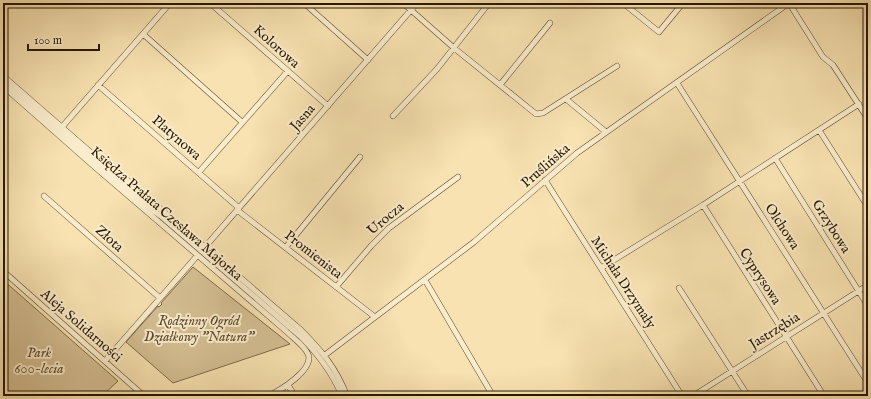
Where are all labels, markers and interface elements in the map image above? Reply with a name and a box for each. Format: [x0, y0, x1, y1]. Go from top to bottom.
street label: Kolorowa [249, 21, 304, 73]
scale bar [28, 26, 99, 52]
text: 100 m [34, 33, 62, 48]
street label: Jasna [285, 100, 320, 136]
street label: Platynowa [148, 111, 206, 165]
street label: Pruślińska [518, 139, 575, 192]
street label: Księdza Prałata Czesława Majorka [87, 143, 247, 285]
street label: Grzybowa [808, 196, 855, 257]
street label: Urocza [363, 198, 409, 239]
street label: Olchowa [761, 200, 804, 254]
street label: Złota [91, 221, 128, 257]
street label: Promienista [281, 227, 347, 284]
street label: Michała Drzymały [587, 233, 660, 332]
street label: Cyprysowa [735, 245, 786, 309]
street label: Aleja Solidarności [36, 285, 126, 366]
street label: Jastrzębia [744, 308, 804, 354]
park label: Rodzinny Ogród Działkowy "Natura" [144, 312, 256, 346]
park label: Park 600-lecia [15, 344, 63, 378]

